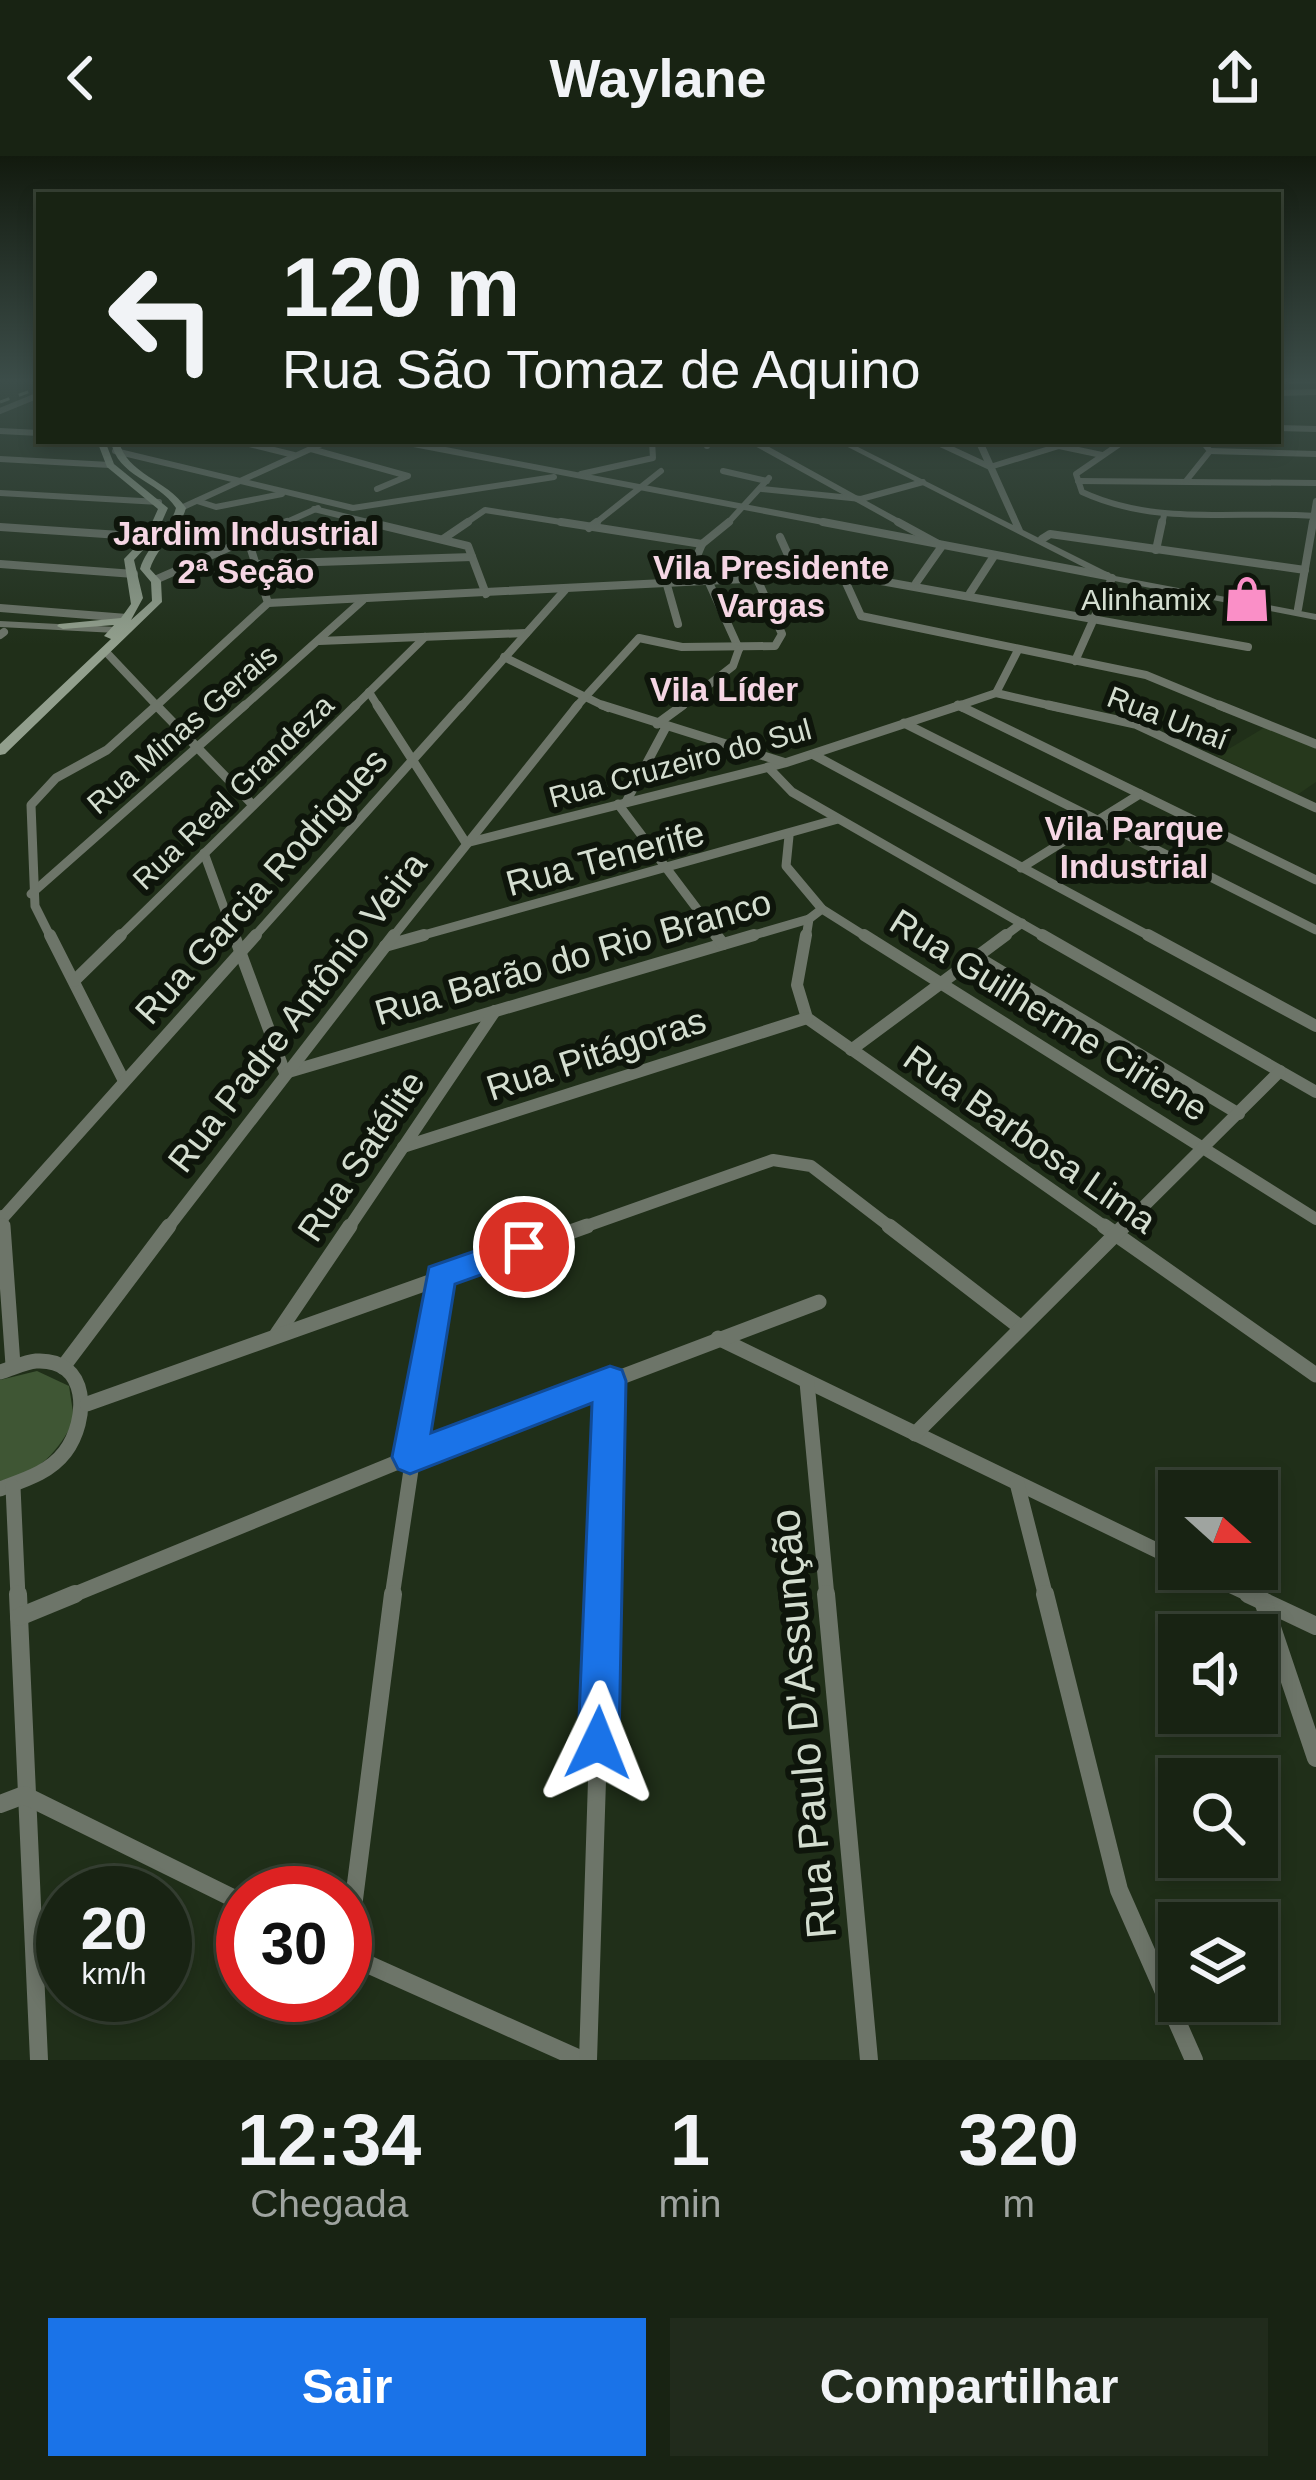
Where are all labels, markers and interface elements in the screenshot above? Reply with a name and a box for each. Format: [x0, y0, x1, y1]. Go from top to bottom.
icon: back [48, 45, 114, 111]
icon: share [1202, 45, 1268, 111]
text: Waylane [549, 48, 767, 108]
icon: left [84, 240, 240, 396]
text: 120 m [282, 240, 520, 334]
text: Rua São Tomaz de Aquino [282, 339, 920, 399]
district label: Jardim Industrial 2ª Seção [113, 515, 379, 590]
district label: Vila Presidente Vargas [653, 549, 889, 624]
shop icon: Alinhamix [1222, 574, 1272, 624]
place label: Alinhamix [1081, 583, 1211, 616]
street label: Rua Minas Gerais [81, 638, 283, 820]
district label: Vila Líder [650, 671, 798, 708]
street label: Rua Unaí [1103, 680, 1234, 756]
street label: Rua Real Grandeza [126, 688, 340, 896]
street label: Rua Cruzeiro do Sul [545, 712, 815, 814]
street label: Rua Garcia Rodrigues [127, 740, 395, 1032]
district label: Vila Parque Industrial [1044, 810, 1224, 885]
street label: Rua Tenerife [501, 812, 709, 904]
street label: Rua Padre Antônio Veira [159, 843, 435, 1180]
street label: Rua Barão do Rio Branco [370, 881, 776, 1033]
street label: Rua Guilherme Ciriene [883, 901, 1215, 1129]
street label: Rua Pitágoras [481, 999, 711, 1109]
street label: Rua Barbosa Lima [896, 1037, 1165, 1242]
street label: Rua Satélite [289, 1063, 433, 1249]
pin [473, 1196, 575, 1298]
icon: arrive [491, 1214, 557, 1280]
north arrow [1158, 1470, 1278, 1590]
map controls [1158, 1470, 1278, 2022]
street label: Rua Paulo D'Assunção [761, 1507, 845, 1941]
button: sound [1158, 1614, 1278, 1734]
position arrow [535, 1680, 661, 1806]
button: search [1158, 1758, 1278, 1878]
speed limit sign: 30 [216, 1866, 372, 2022]
text: 20 [81, 1895, 147, 1962]
button: layers [1158, 1902, 1278, 2022]
text: km/h [81, 1957, 147, 1990]
text: 12:34 [237, 2100, 421, 2180]
text: 1 [670, 2100, 710, 2180]
text: 320 [959, 2100, 1079, 2180]
text: Chegada [250, 2182, 408, 2225]
text: min [659, 2182, 721, 2225]
text: m [1002, 2182, 1035, 2225]
button: Sair [48, 2318, 646, 2456]
button: Compartilhar [670, 2318, 1268, 2456]

